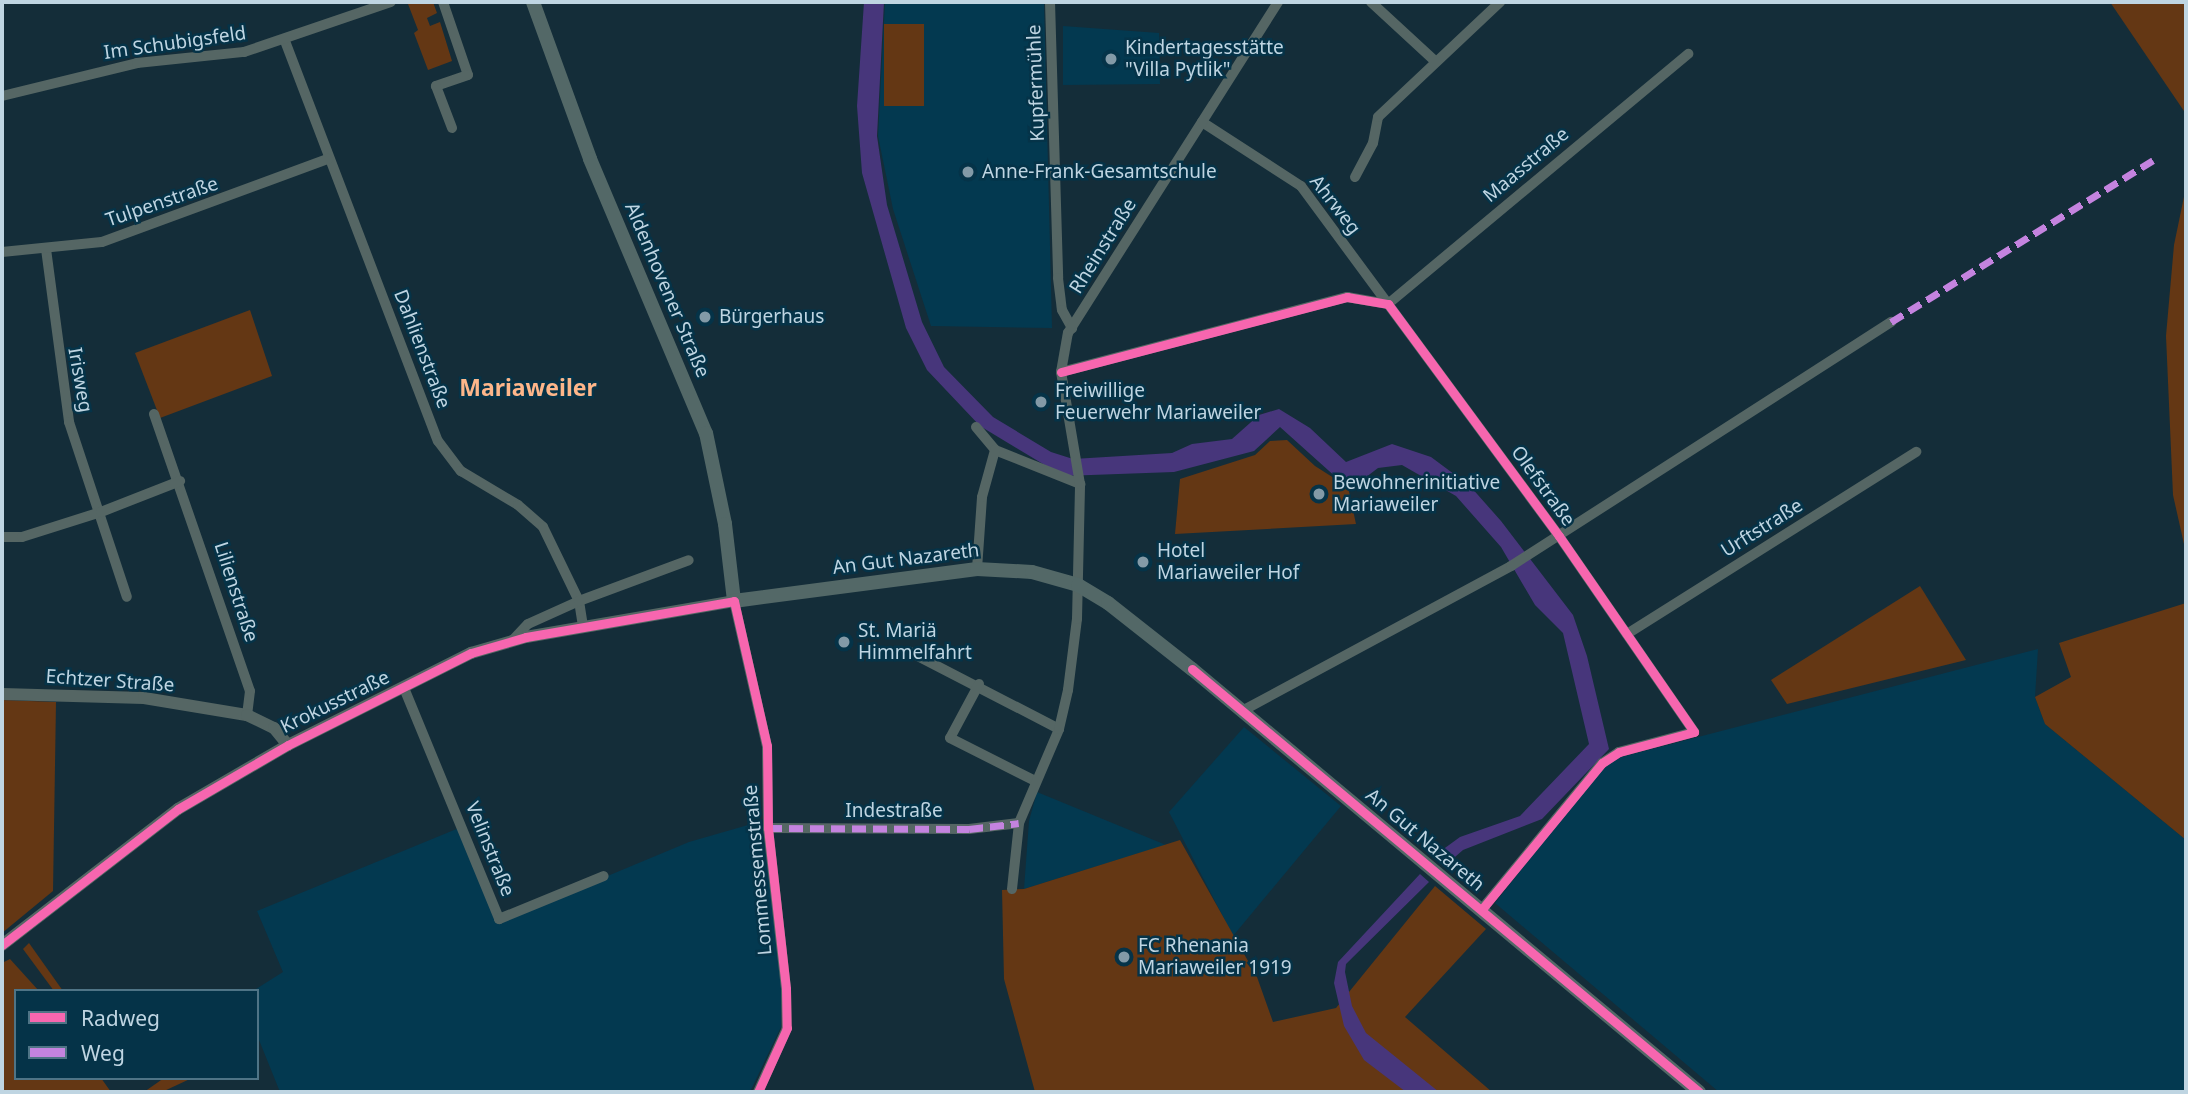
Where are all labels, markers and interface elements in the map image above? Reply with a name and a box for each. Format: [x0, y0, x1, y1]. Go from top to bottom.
street label: Im Schubigsfeld [102, 22, 248, 64]
street label: Kupfermühle [1023, 24, 1049, 142]
place label: Kindertagesstätte "Villa Pytlik" [1125, 37, 1284, 81]
marker: Kindertagesstätte "Villa Pytlik" [1103, 51, 1119, 67]
street label: Maasstraße [1479, 123, 1573, 207]
place label: Anne-Frank-Gesamtschule [982, 161, 1217, 183]
marker: Anne-Frank-Gesamtschule [960, 164, 976, 180]
street label: Ahrweg [1305, 171, 1365, 239]
street label: Tulpenstraße [103, 172, 221, 232]
street label: Rheinstraße [1065, 194, 1141, 298]
street label: Aldenhovener Straße [620, 199, 714, 381]
street label: Dahlienstraße [389, 286, 455, 412]
place label: Bürgerhaus [719, 306, 824, 328]
marker: Bürgerhaus [697, 309, 713, 325]
street label: Irisweg [63, 346, 97, 414]
district label: Mariaweiler [459, 373, 597, 401]
place label: Freiwillige Feuerwehr Mariaweiler [1055, 380, 1261, 424]
marker: Freiwillige Feuerwehr Mariaweiler [1033, 394, 1049, 410]
street label: Olefstraße [1506, 441, 1580, 531]
place label: Bewohnerinitiative Mariaweiler [1333, 472, 1500, 516]
marker: Bewohnerinitiative Mariaweiler [1311, 486, 1327, 502]
street label: Urftstraße [1717, 494, 1807, 562]
street label: Lilienstraße [209, 539, 263, 645]
street label: An Gut Nazareth [831, 539, 981, 579]
place label: Hotel Mariaweiler Hof [1157, 540, 1299, 584]
marker: Hotel Mariaweiler Hof [1135, 554, 1151, 570]
place label: St. Mariä Himmelfahrt [858, 620, 972, 664]
marker: St. Mariä Himmelfahrt [836, 634, 852, 650]
street label: Echtzer Straße [45, 665, 175, 697]
street label: Krokusstraße [277, 666, 393, 738]
street label: Lommessemstraße [739, 784, 777, 956]
street label: An Gut Nazareth [1361, 784, 1489, 896]
street label: Velinstraße [461, 798, 519, 900]
street label: Indestraße [845, 800, 943, 822]
place label: FC Rhenania Mariaweiler 1919 [1138, 935, 1292, 979]
marker: FC Rhenania Mariaweiler 1919 [1116, 949, 1132, 965]
legend [14, 989, 259, 1080]
text: Radweg [81, 1004, 160, 1032]
text: Weg [81, 1039, 125, 1067]

